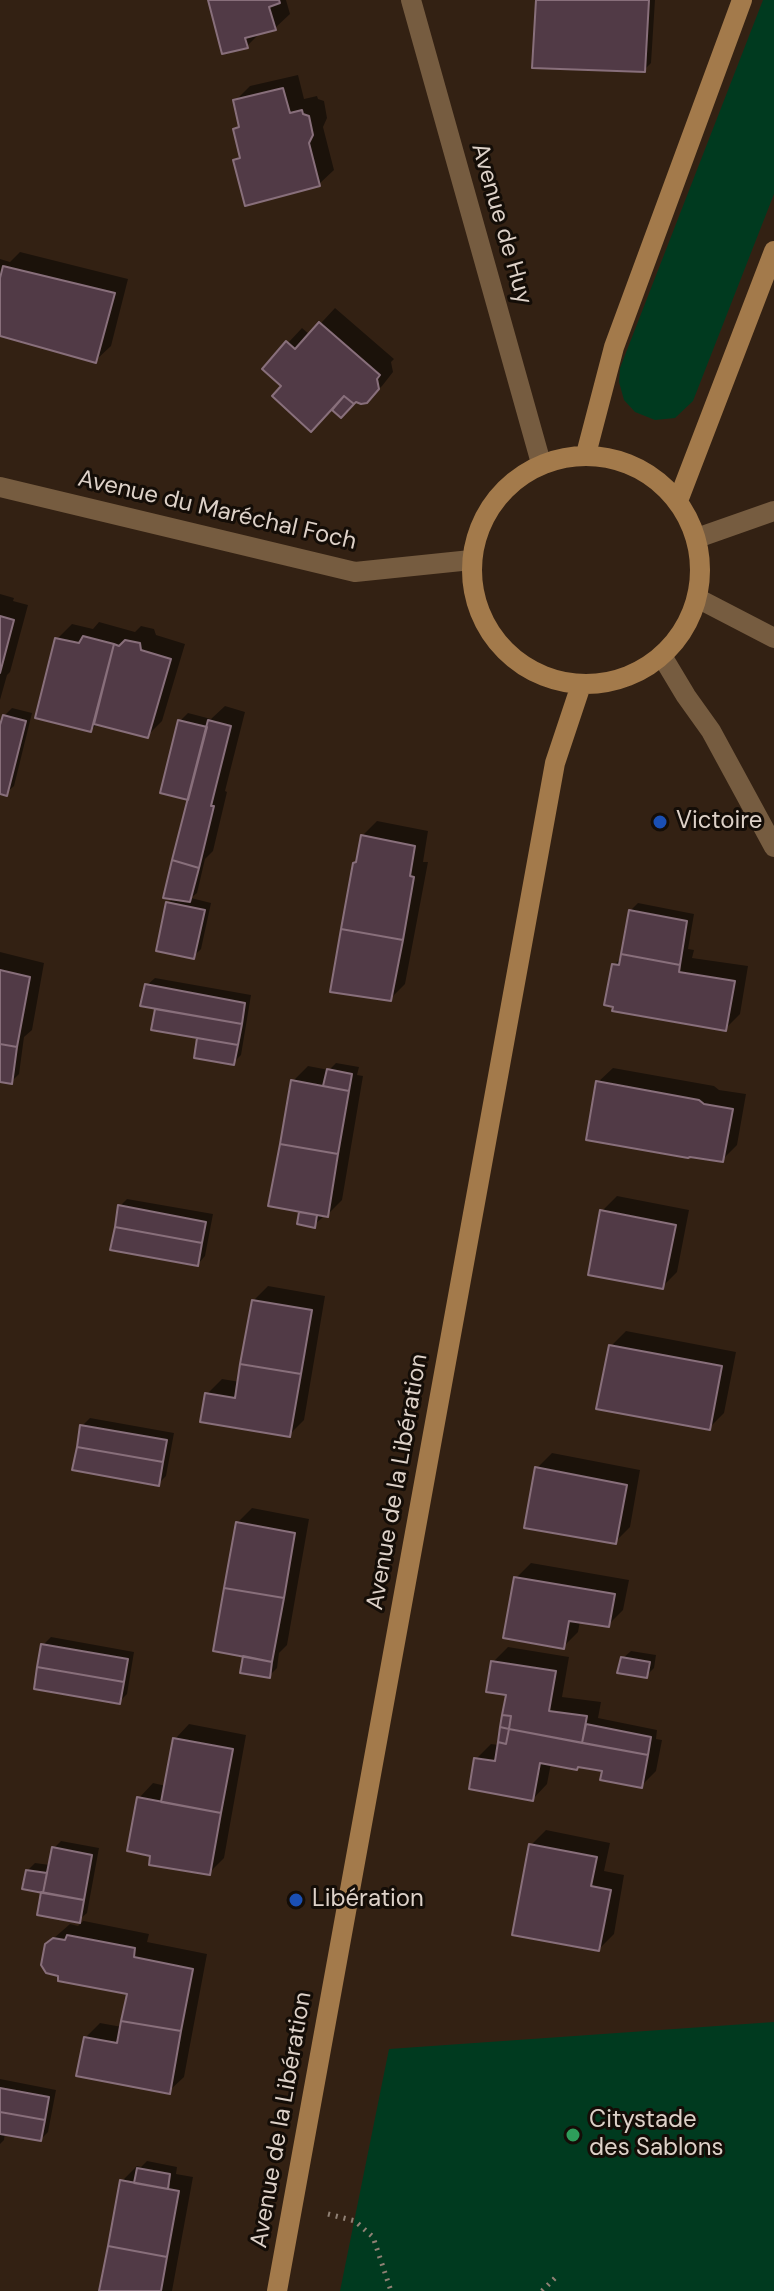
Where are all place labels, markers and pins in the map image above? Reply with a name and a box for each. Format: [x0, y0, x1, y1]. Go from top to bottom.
place label: Victoire [676, 808, 762, 836]
marker: Victoire [651, 813, 669, 831]
place label: Libération [312, 1886, 424, 1914]
marker: Libération [287, 1891, 305, 1909]
place label: Citystade des Sablons [589, 2107, 724, 2163]
marker: Citystade des Sablons [564, 2126, 582, 2144]

